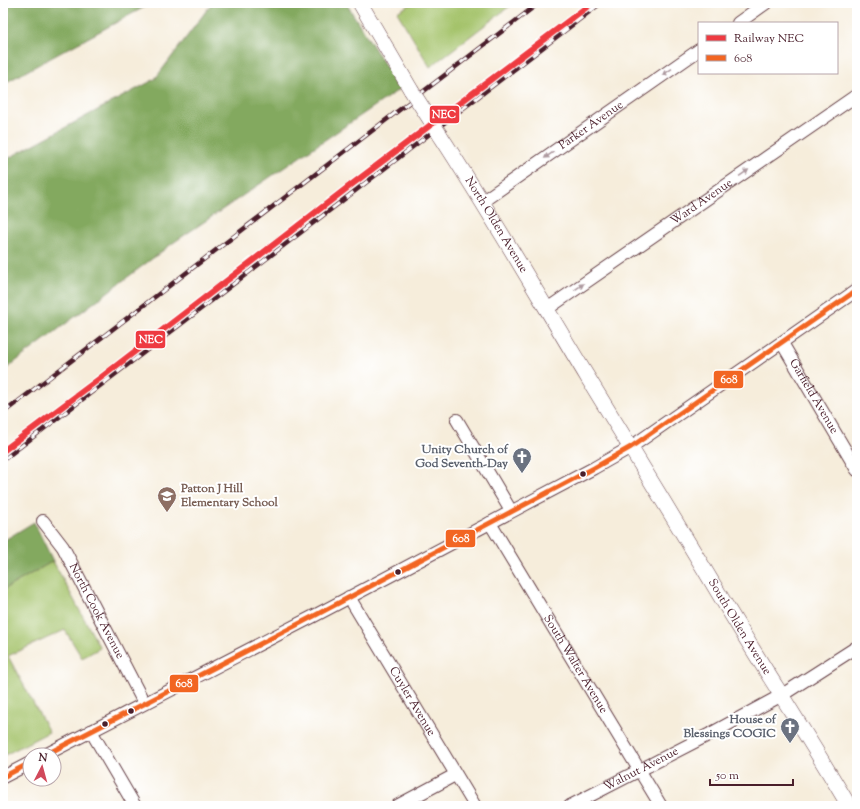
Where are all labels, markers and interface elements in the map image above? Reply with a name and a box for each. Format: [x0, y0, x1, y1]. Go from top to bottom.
legend [698, 22, 838, 74]
text: Railway NEC [734, 30, 804, 48]
text: 608 [734, 50, 752, 68]
one-way arrow [662, 68, 672, 76]
street label: Parker Avenue [555, 96, 628, 154]
line badge: NEC [429, 105, 460, 124]
text: NEC [431, 107, 456, 123]
one-way arrow [543, 151, 554, 159]
one-way arrow [738, 169, 749, 177]
street label: North Olden Avenue [460, 173, 532, 277]
street label: Ward Avenue [667, 174, 737, 230]
one-way arrow [574, 283, 584, 291]
line badge: NEC [135, 330, 166, 349]
text: NEC [138, 332, 163, 348]
street label: Garfield Avenue [784, 355, 843, 438]
line badge: 608 [713, 370, 744, 389]
text: 608 [721, 372, 738, 388]
place label: Unity Church of God Seventh-Day [415, 441, 509, 473]
church icon: Unity Church of God Seventh-Day [511, 446, 533, 474]
unlabelled marker [578, 469, 588, 479]
place label: Patton J Hill Elementary School [180, 480, 278, 512]
school or university icon: Patton J Hill Elementary School [156, 485, 178, 513]
line badge: 608 [445, 529, 476, 548]
text: 608 [453, 531, 470, 547]
street label: North Cook Avenue [64, 560, 129, 663]
unlabelled marker [393, 567, 403, 577]
street label: South Olden Avenue [703, 575, 776, 679]
street label: South Walter Avenue [538, 611, 612, 717]
street label: Cuyler Avenue [384, 663, 440, 740]
line badge: 608 [169, 674, 199, 693]
text: 608 [176, 676, 193, 692]
unlabelled marker [126, 706, 136, 716]
place label: House of Blessings COGIC [682, 711, 777, 743]
church icon: House of Blessings COGIC [779, 716, 801, 744]
unlabelled marker [100, 719, 110, 729]
street label: Walnut Avenue [600, 742, 682, 796]
north arrow [22, 747, 62, 787]
text: N [37, 750, 48, 766]
scale bar [710, 761, 793, 787]
text: 50 m [715, 767, 739, 785]

